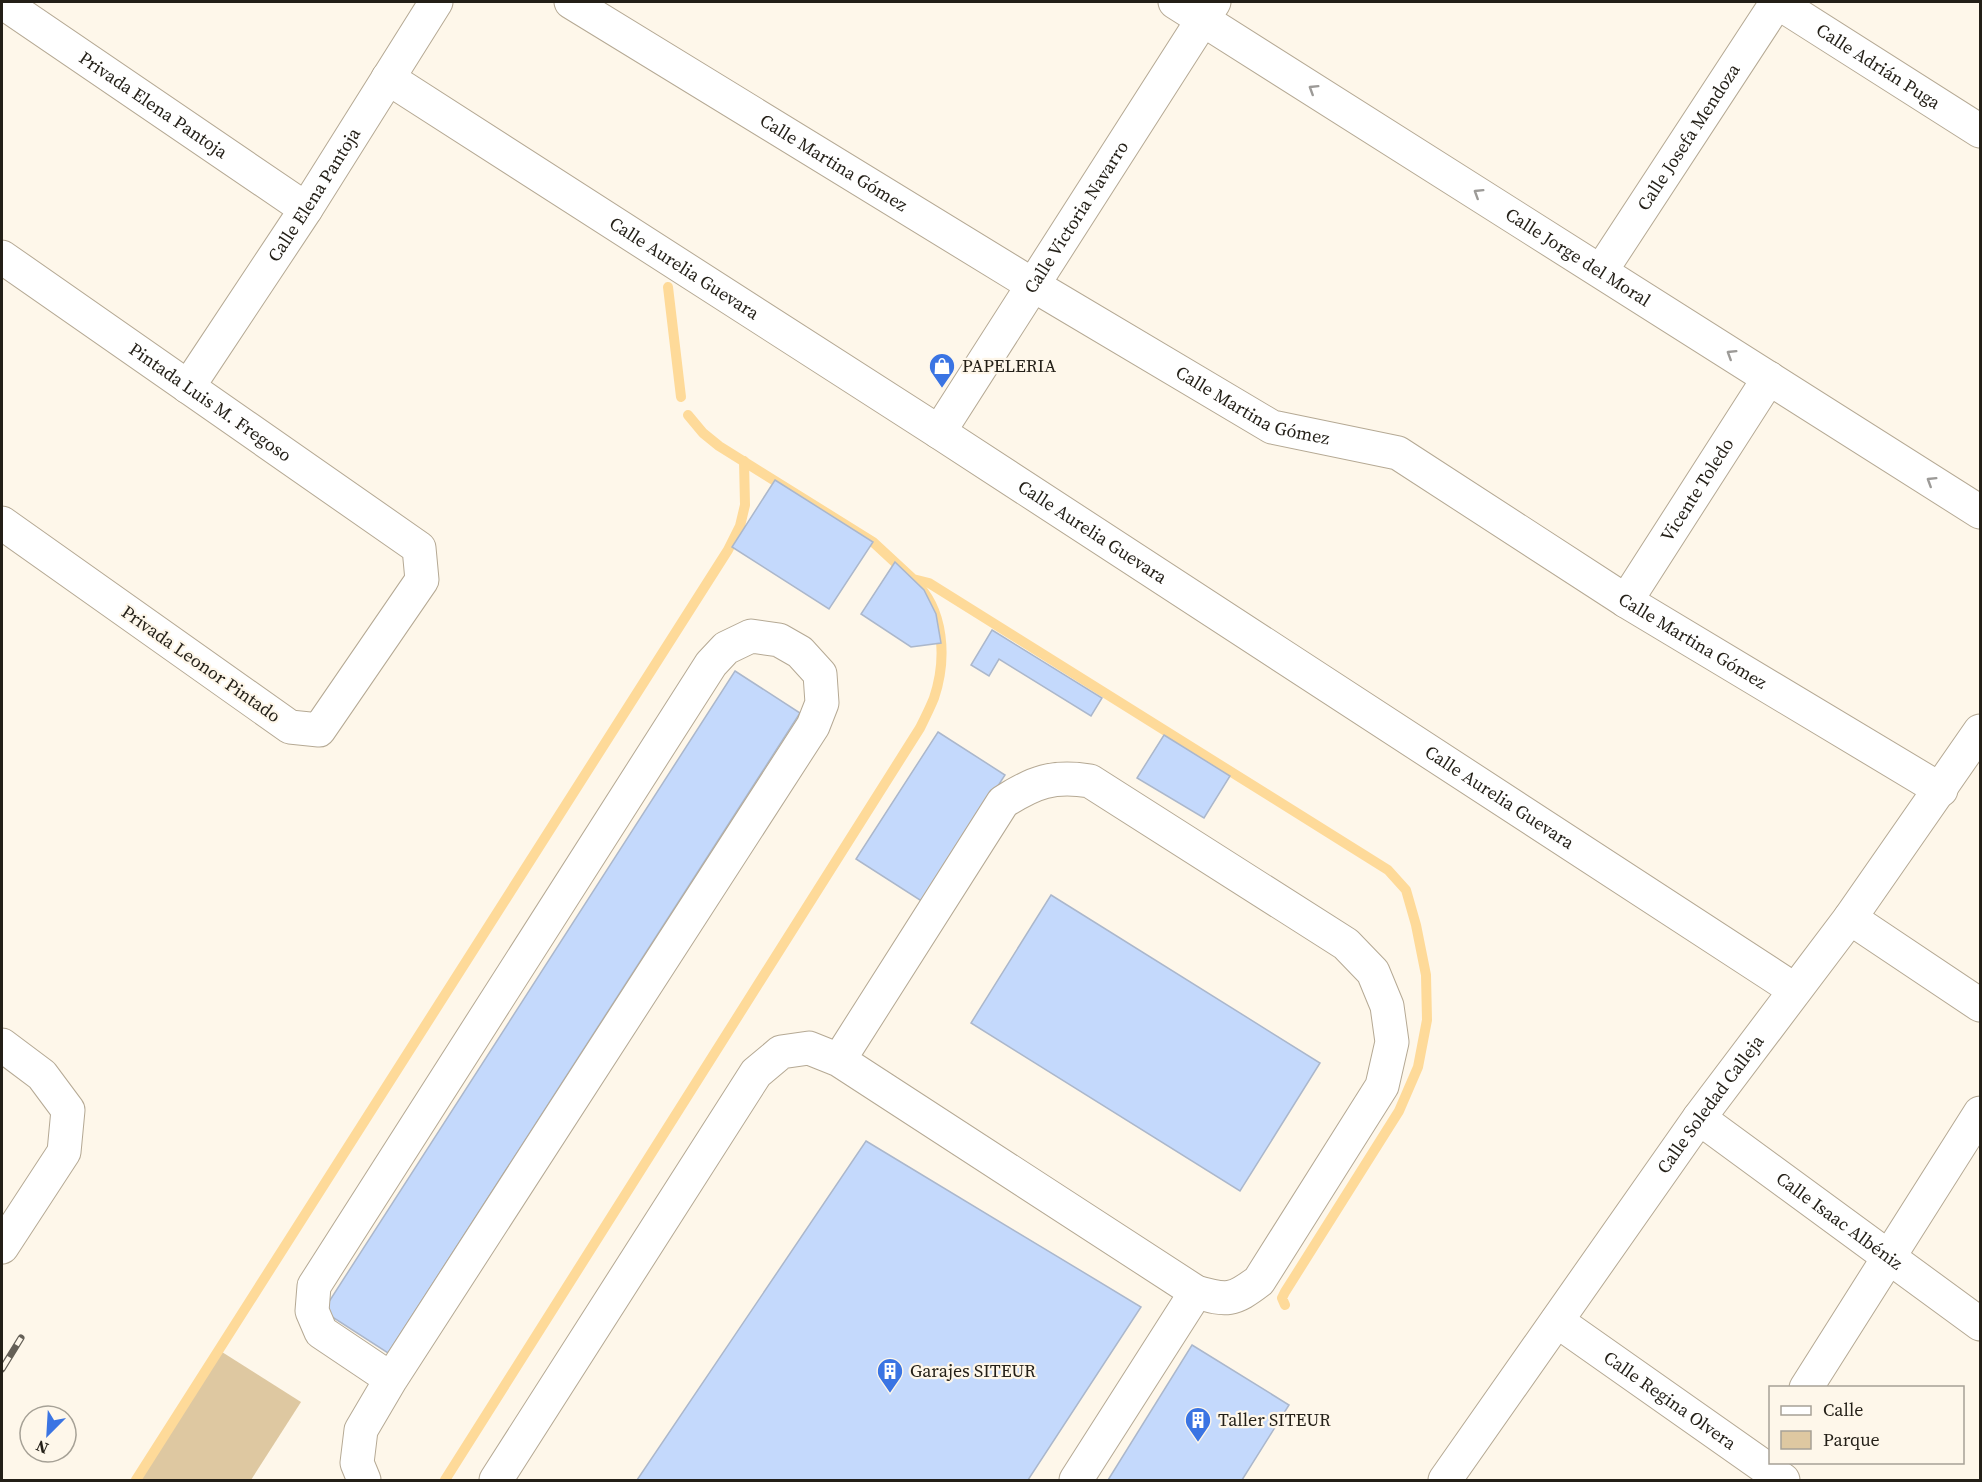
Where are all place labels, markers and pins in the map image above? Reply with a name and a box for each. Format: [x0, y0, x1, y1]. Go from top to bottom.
shop icon: PAPELERIA [927, 351, 957, 389]
place label: PAPELERIA [962, 353, 1056, 378]
building icon: Garajes SITEUR [875, 1356, 905, 1394]
place label: Garajes SITEUR [910, 1358, 1036, 1383]
building icon: Taller SITEUR [1183, 1405, 1213, 1443]
place label: Taller SITEUR [1218, 1407, 1331, 1432]

